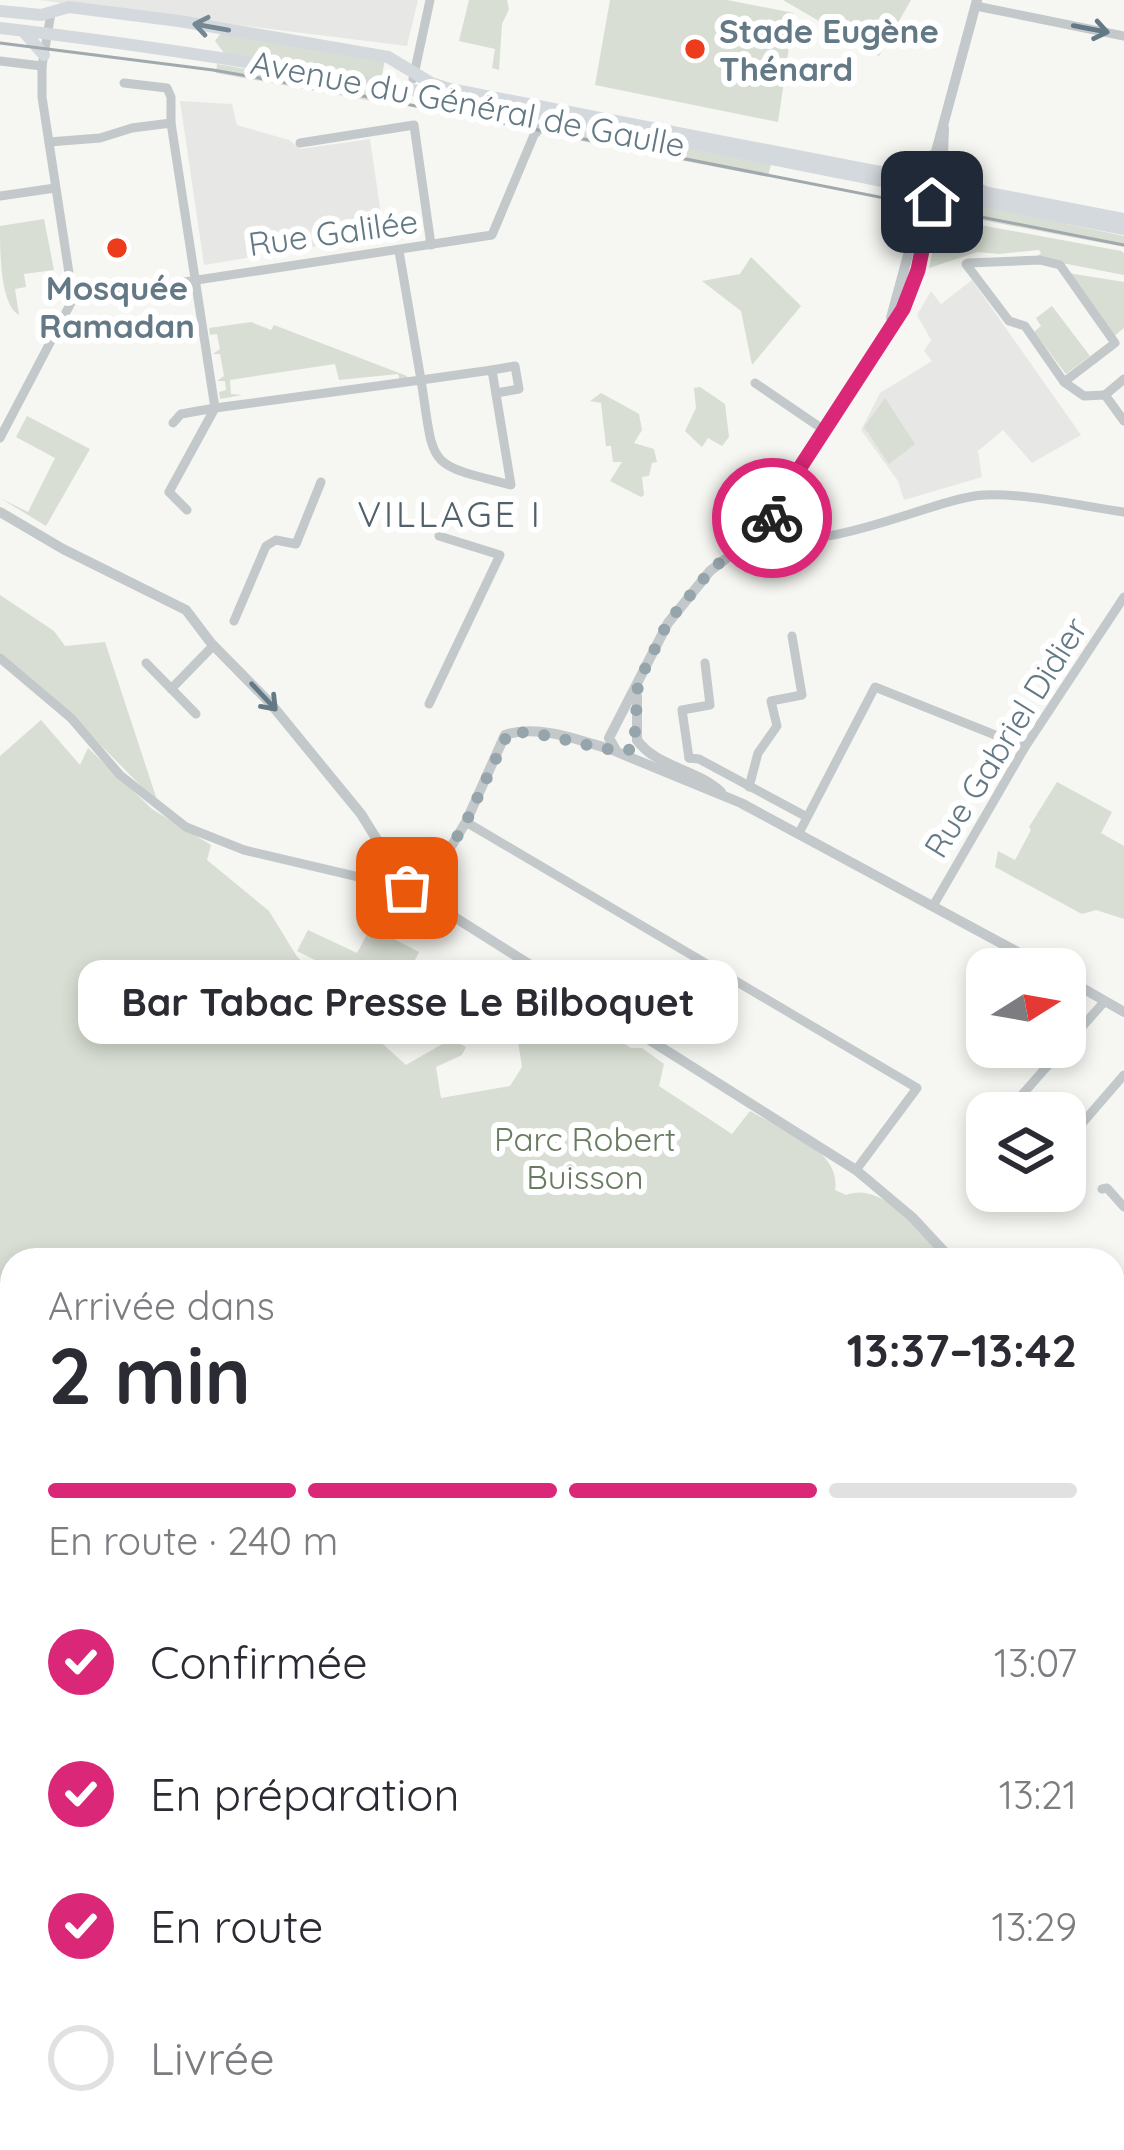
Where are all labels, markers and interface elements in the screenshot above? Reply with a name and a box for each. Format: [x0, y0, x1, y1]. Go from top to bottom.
place label: Stade Eugène Thénard [719, 10, 939, 89]
one-way arrow [192, 14, 231, 37]
one-way arrow [1071, 19, 1110, 41]
marker: Stade Eugène Thénard [682, 36, 708, 62]
street label: Avenue du Général de Gaulle [247, 41, 689, 165]
pin [881, 151, 983, 253]
icon: home [899, 169, 965, 235]
street label: Rue Galilée [246, 200, 420, 264]
marker: Mosquée Ramadan [104, 235, 130, 261]
place label: Mosquée Ramadan [39, 267, 195, 346]
courier [712, 458, 832, 578]
icon: bike [739, 485, 805, 551]
district label: VILLAGE I [357, 491, 543, 536]
street label: Rue Gabriel Didier [915, 609, 1096, 865]
one-way arrow [250, 681, 277, 711]
pin [356, 837, 458, 939]
icon: bag [374, 855, 440, 921]
north arrow [966, 948, 1086, 1068]
map controls [966, 948, 1086, 1212]
callout: Bar Tabac Presse Le Bilboquet [77, 960, 737, 1044]
text: Bar Tabac Presse Le Bilboquet [121, 977, 695, 1026]
button: layers [966, 1092, 1086, 1212]
park label: Parc Robert Buisson [494, 1118, 676, 1197]
text: Arrivée dans [48, 1281, 275, 1330]
text: 13:37–13:42 [847, 1322, 1077, 1378]
text: 2 min [48, 1326, 251, 1424]
text: En route · 240 m [48, 1516, 338, 1565]
icon: check [48, 1629, 114, 1695]
text: Confirmée [150, 1634, 368, 1690]
text: 13:07 [994, 1638, 1077, 1687]
icon: check [48, 1761, 114, 1827]
text: En préparation [150, 1766, 460, 1822]
text: 13:21 [999, 1770, 1077, 1819]
icon: check [48, 1893, 114, 1959]
text: En route [150, 1898, 323, 1954]
text: 13:29 [991, 1902, 1077, 1951]
text: Livrée [150, 2030, 275, 2086]

